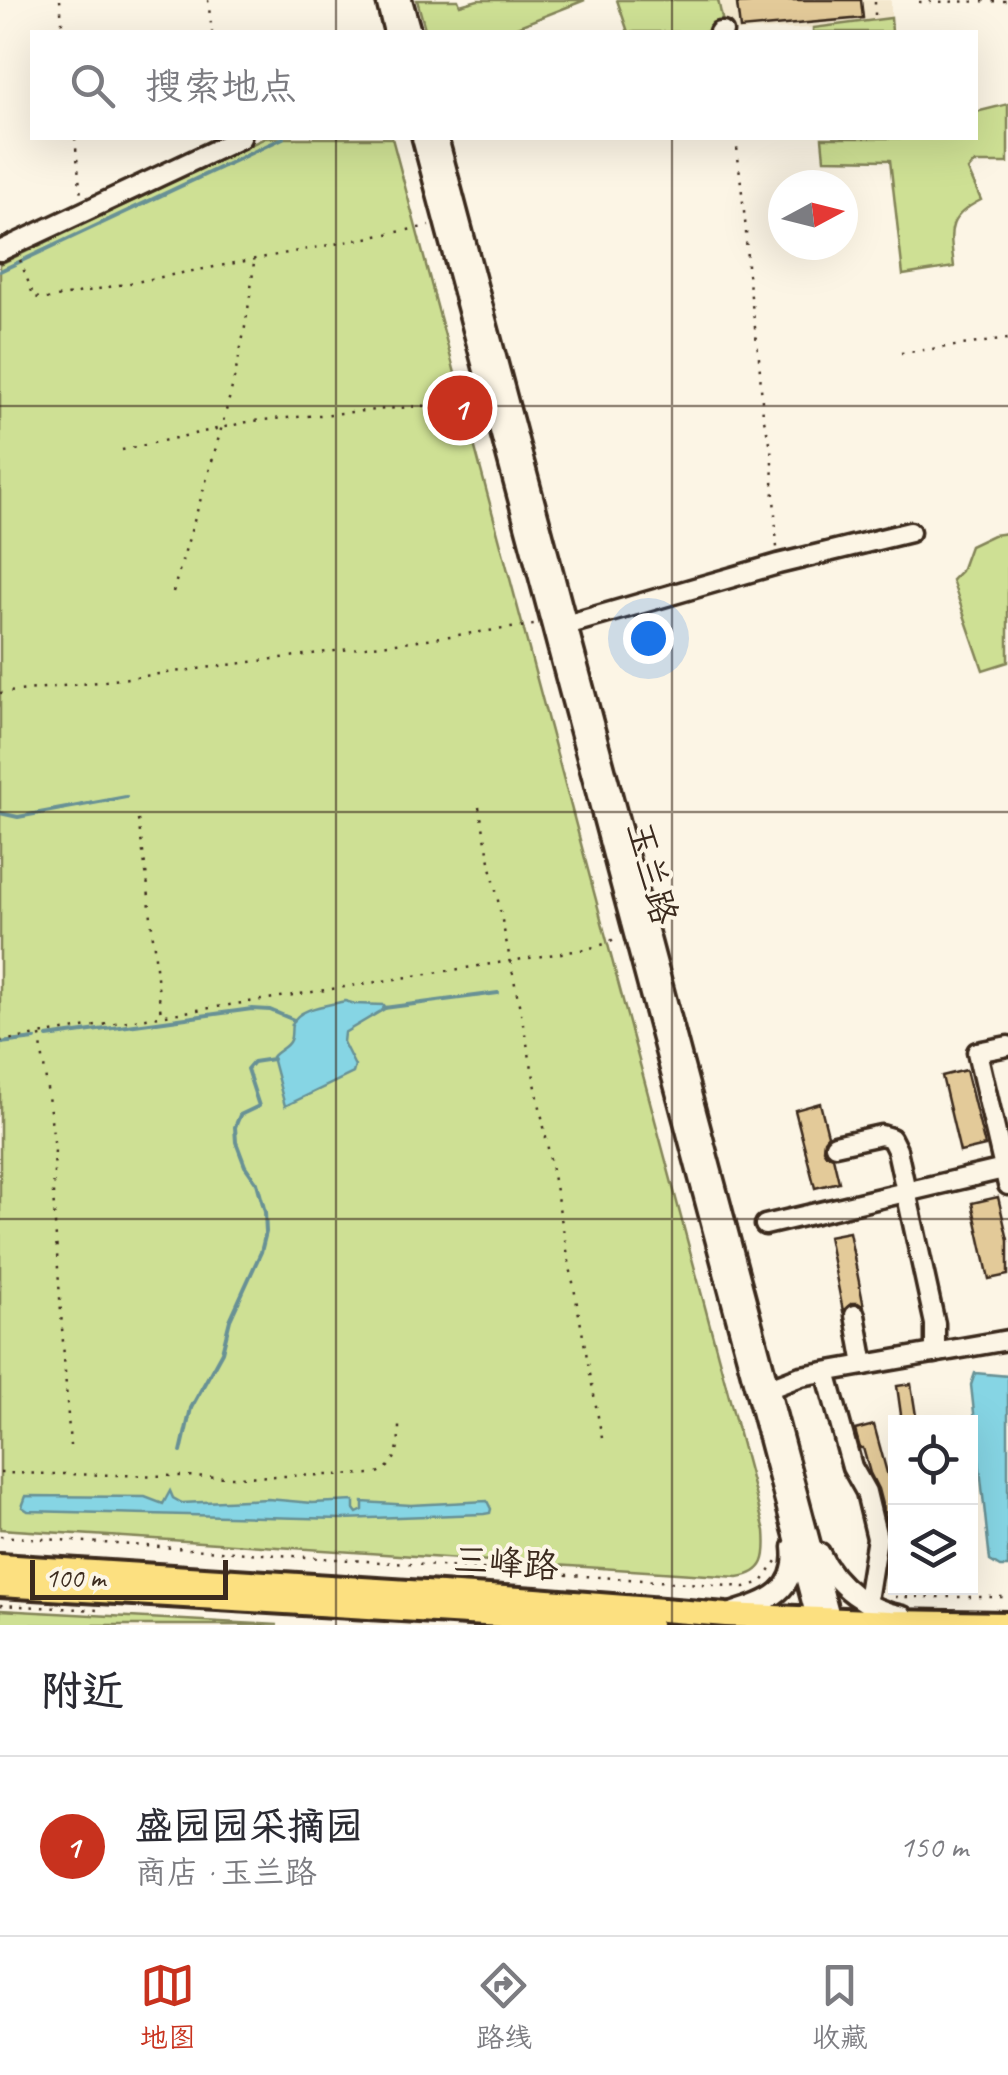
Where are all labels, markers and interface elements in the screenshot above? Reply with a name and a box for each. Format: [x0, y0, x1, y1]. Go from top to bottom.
search box [30, 30, 978, 140]
icon: search [65, 58, 120, 113]
text: 搜索地点 [145, 63, 297, 110]
north arrow [768, 170, 858, 260]
pin: 1 [428, 370, 492, 446]
your location [623, 613, 674, 664]
street label: 玉兰路 [617, 816, 687, 930]
map controls [888, 1415, 978, 1595]
button: locate [888, 1415, 978, 1505]
button: layers [888, 1505, 978, 1595]
street label: 三峰路 [452, 1537, 560, 1589]
scale bar [30, 1555, 228, 1600]
text: 100 m [45, 1560, 105, 1595]
text: 附近 [40, 1665, 124, 1718]
text: 盛园园采摘园 [135, 1803, 363, 1850]
text: 1 [65, 1826, 80, 1867]
text: 150 m [899, 1826, 968, 1867]
text: 商店 · 玉兰路 [135, 1852, 316, 1893]
tab: 地图 [140, 1958, 196, 2055]
tab: 路线 [476, 1958, 532, 2055]
tab: 收藏 [812, 1958, 868, 2055]

